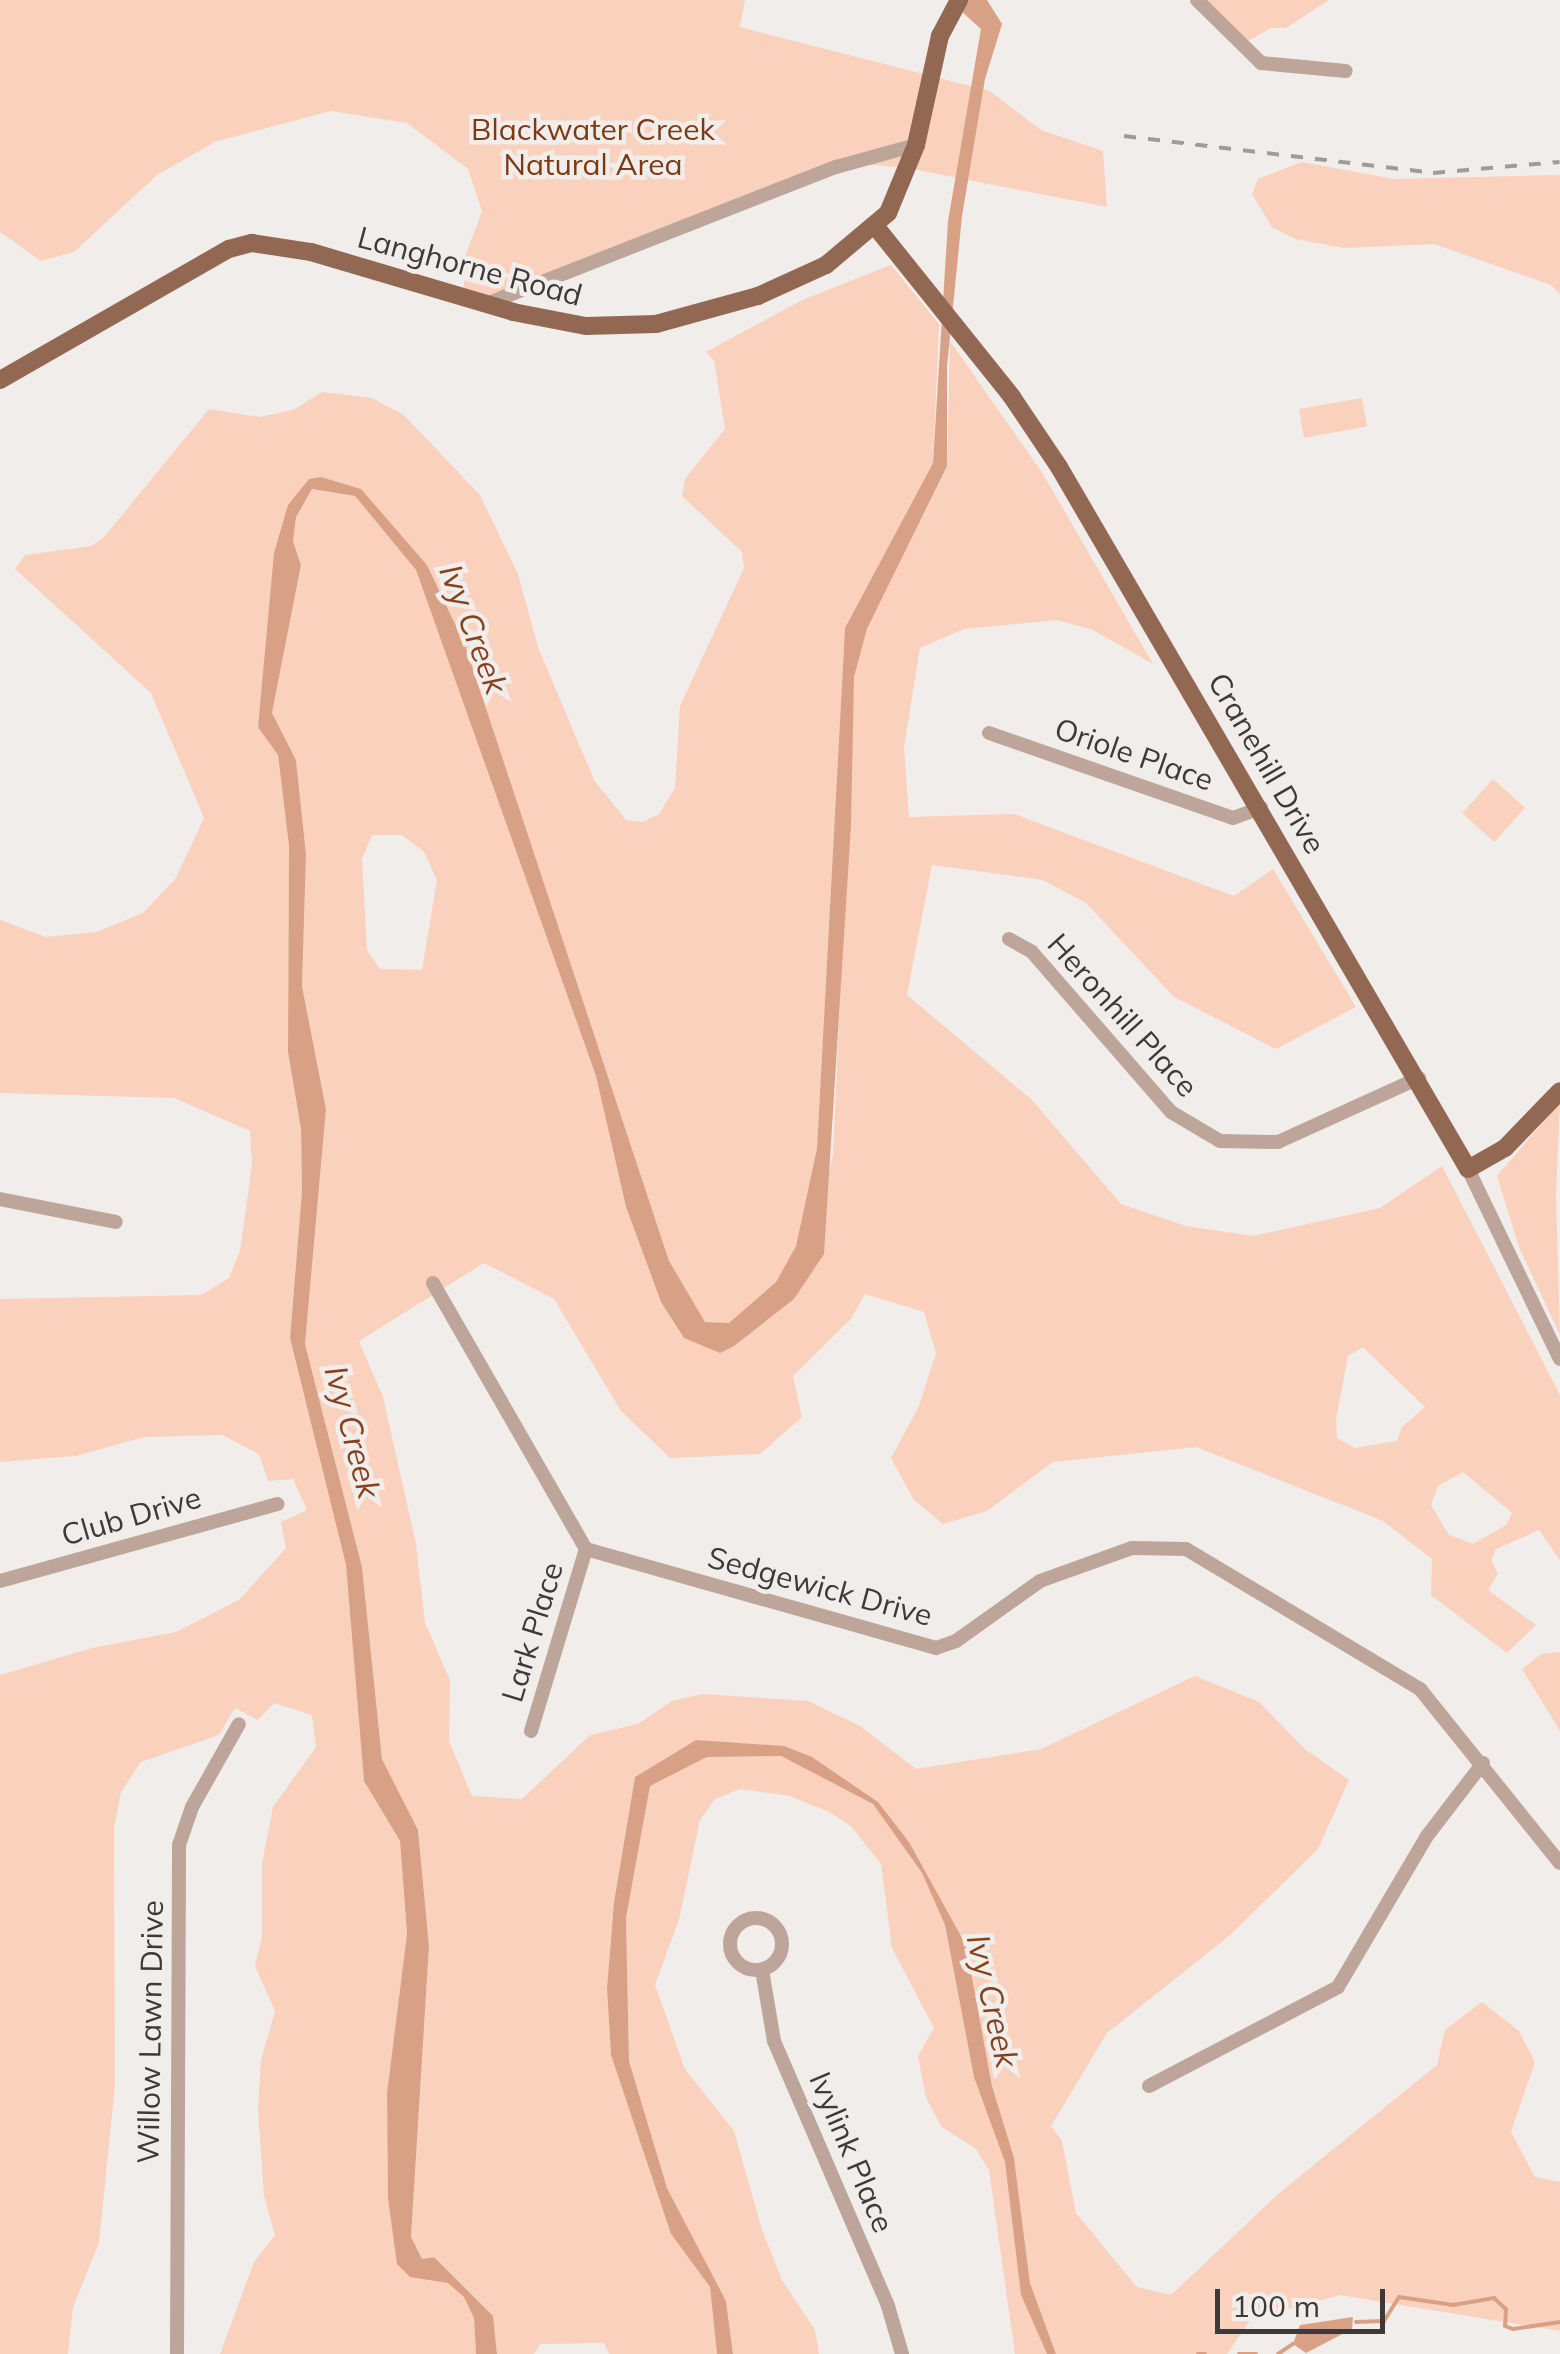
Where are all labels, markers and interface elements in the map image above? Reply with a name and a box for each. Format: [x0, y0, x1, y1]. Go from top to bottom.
park label: Blackwater Creek Natural Area [471, 111, 715, 182]
street label: Langhorne Road [354, 219, 586, 313]
water label: Ivy Creek [432, 559, 516, 699]
street label: Cranehill Drive [1201, 666, 1333, 860]
street label: Oriole Place [1050, 710, 1218, 798]
street label: Heronhill Place [1040, 926, 1206, 1104]
water label: Ivy Creek [317, 1362, 389, 1502]
street label: Club Drive [57, 1479, 205, 1553]
street label: Sedgewick Drive [704, 1539, 936, 1633]
street label: Lark Place [494, 1558, 570, 1706]
street label: Willow Lawn Drive [130, 1900, 170, 2164]
water label: Ivy Creek [959, 1931, 1027, 2071]
street label: Ivylink Place [802, 2066, 902, 2238]
scale bar [1220, 2269, 1390, 2331]
text: 100 m [1232, 2287, 1320, 2325]

